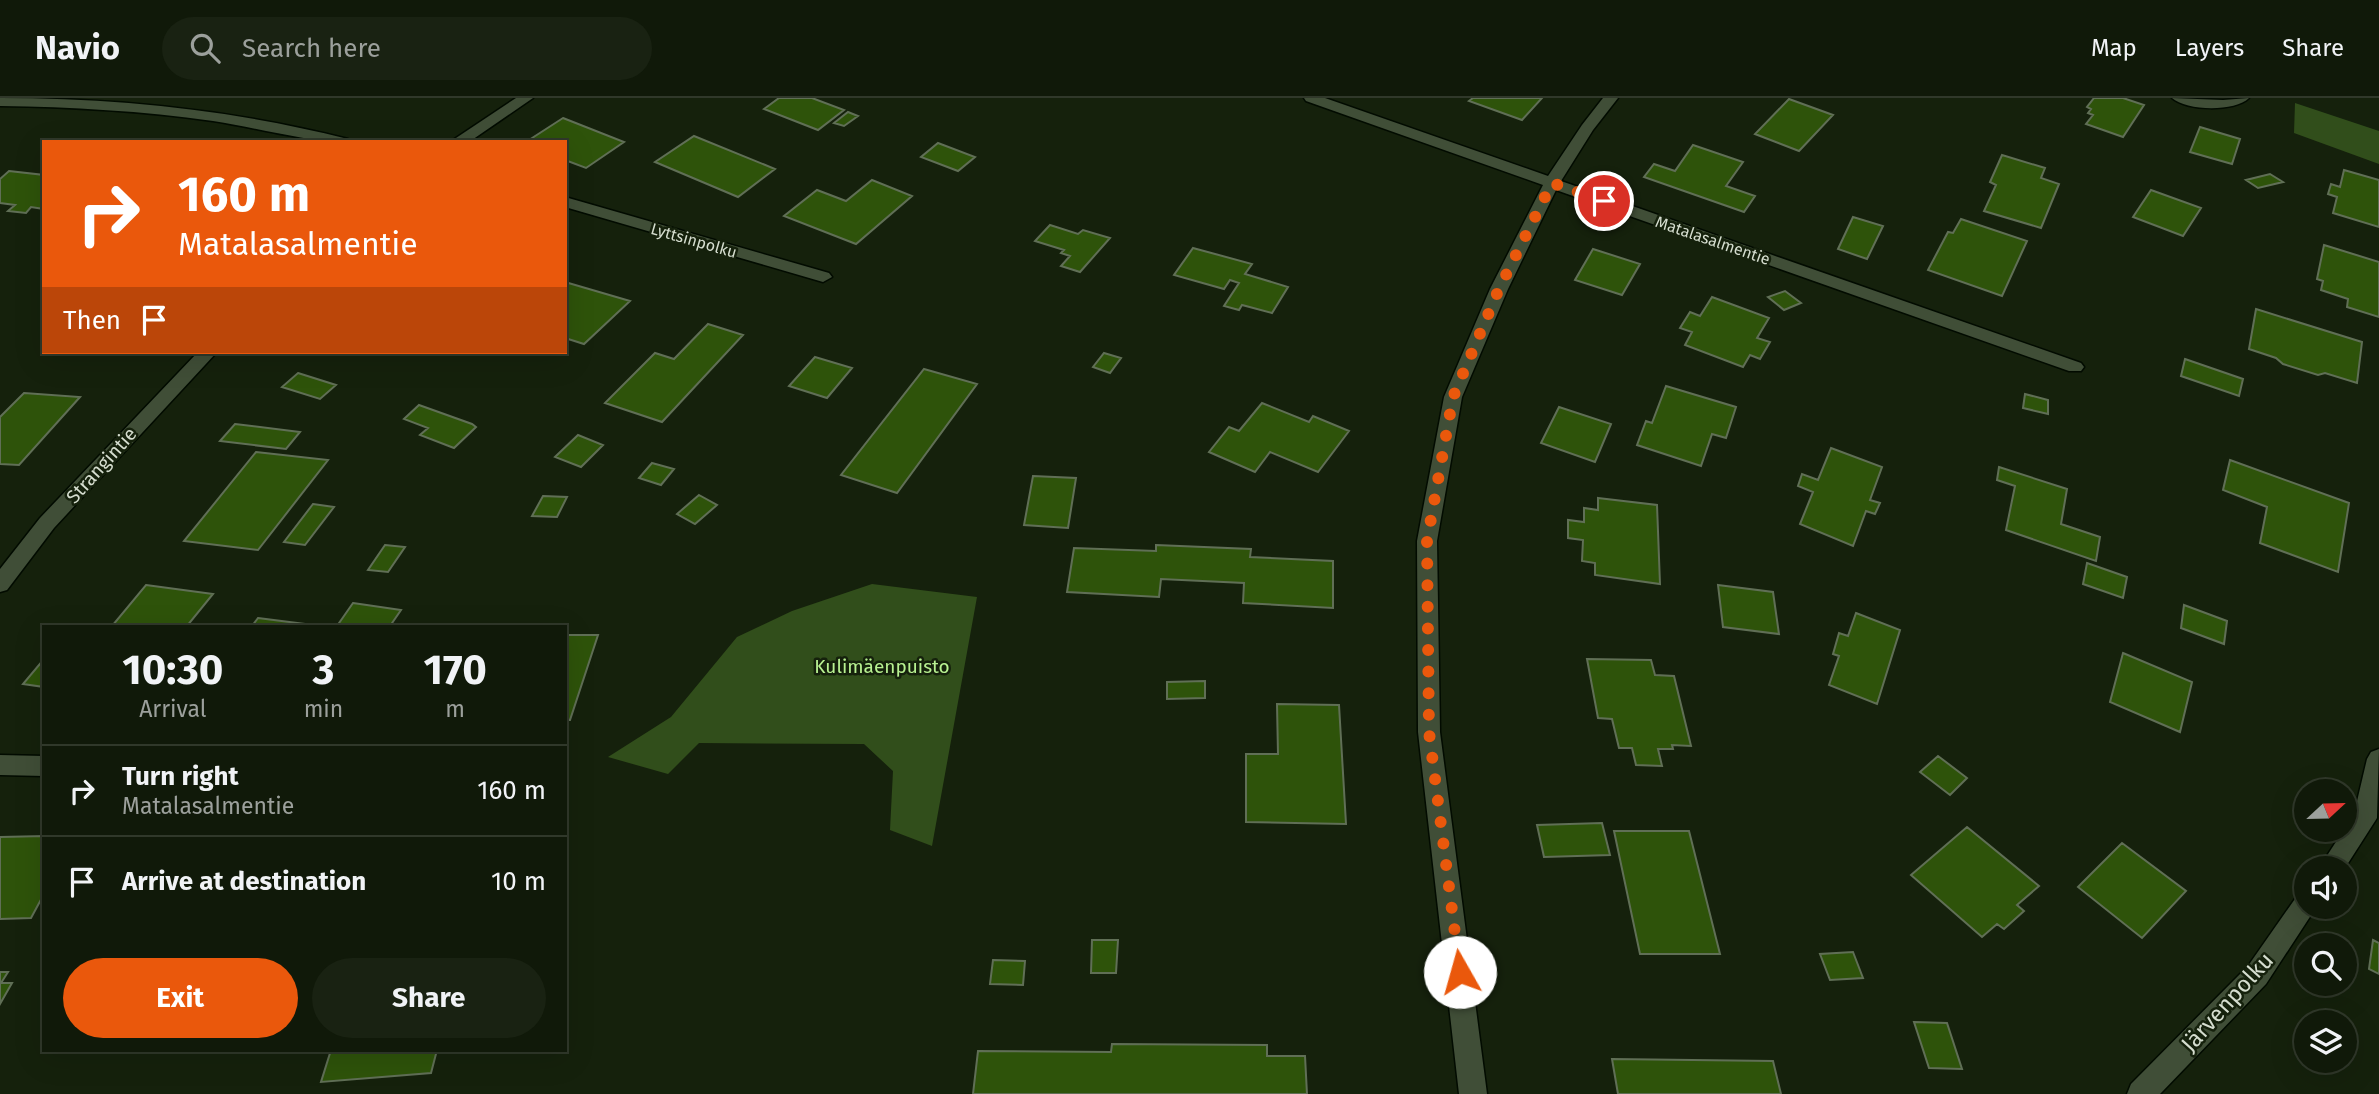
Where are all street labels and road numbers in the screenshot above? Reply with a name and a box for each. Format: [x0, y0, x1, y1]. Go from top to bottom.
street label: Matalasalmentie [1653, 212, 1773, 269]
street label: Lyttsinpolku [649, 219, 739, 262]
street label: Strangintie [61, 423, 141, 508]
street label: Järvenpolku [2175, 946, 2279, 1058]

